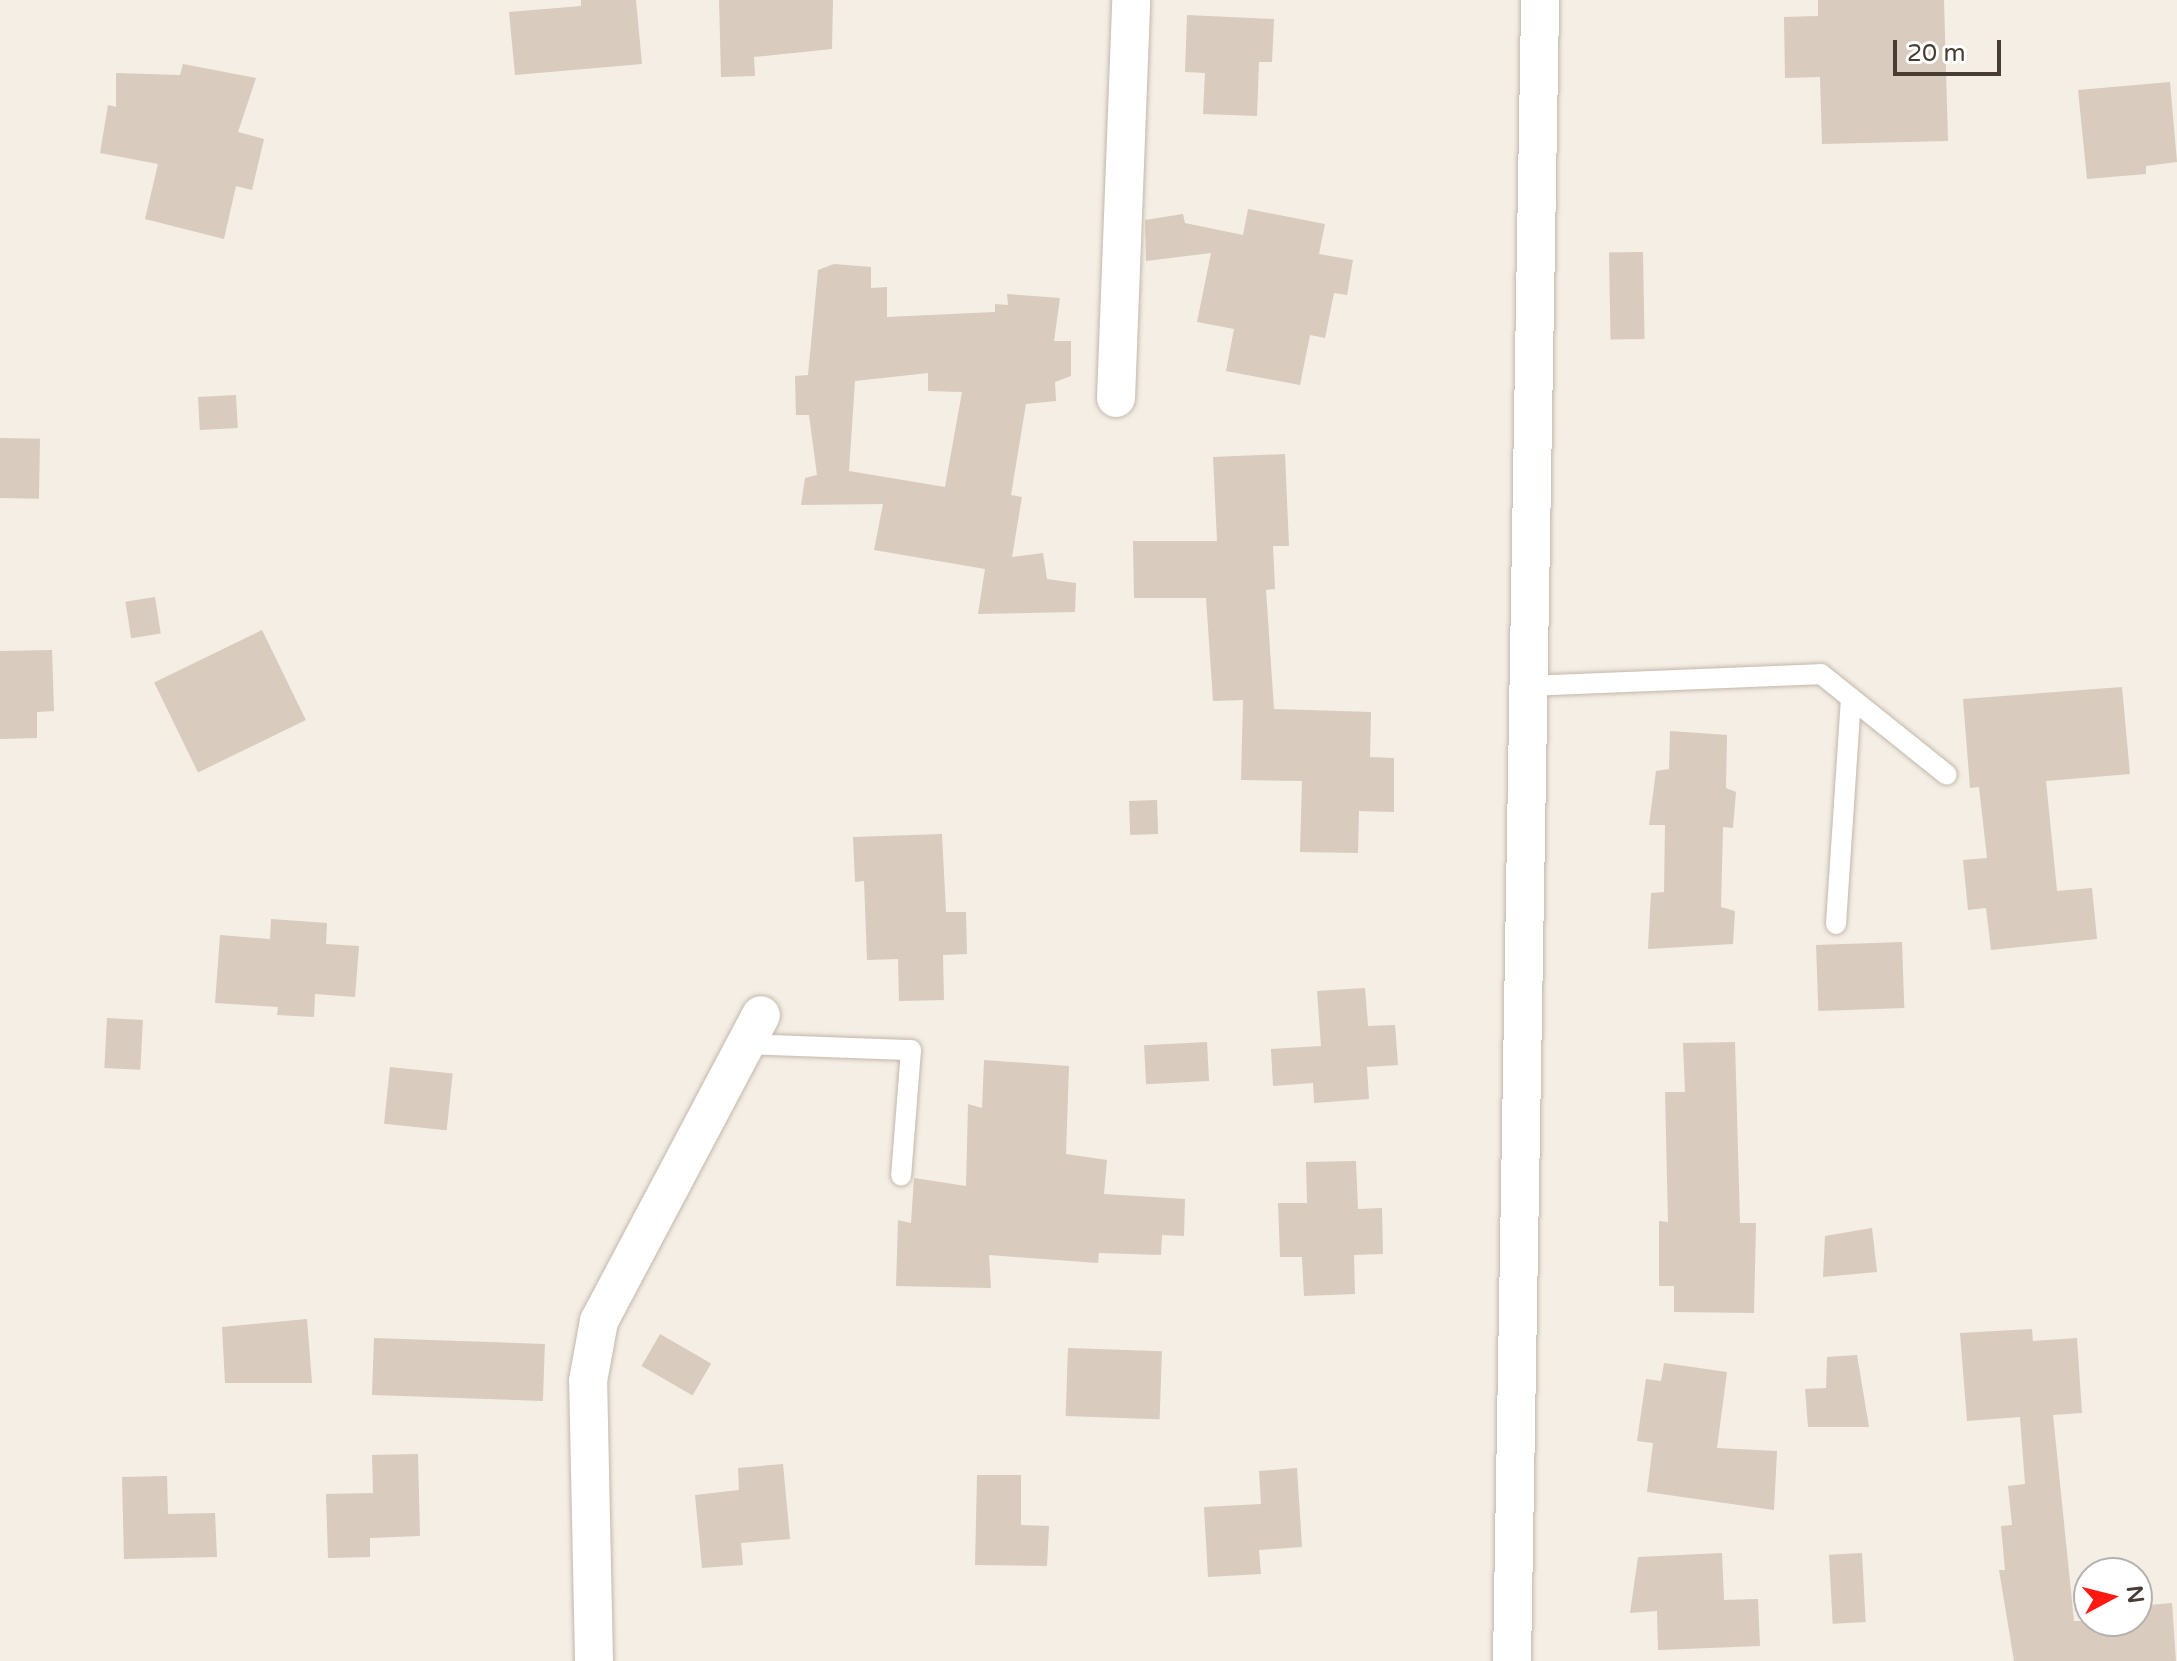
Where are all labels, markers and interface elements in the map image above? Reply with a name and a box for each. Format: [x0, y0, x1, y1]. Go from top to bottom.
scale bar [1897, 24, 2005, 74]
text: 20 m [1907, 39, 1965, 68]
north arrow [2073, 1557, 2153, 1637]
text: N [2121, 1584, 2149, 1605]

